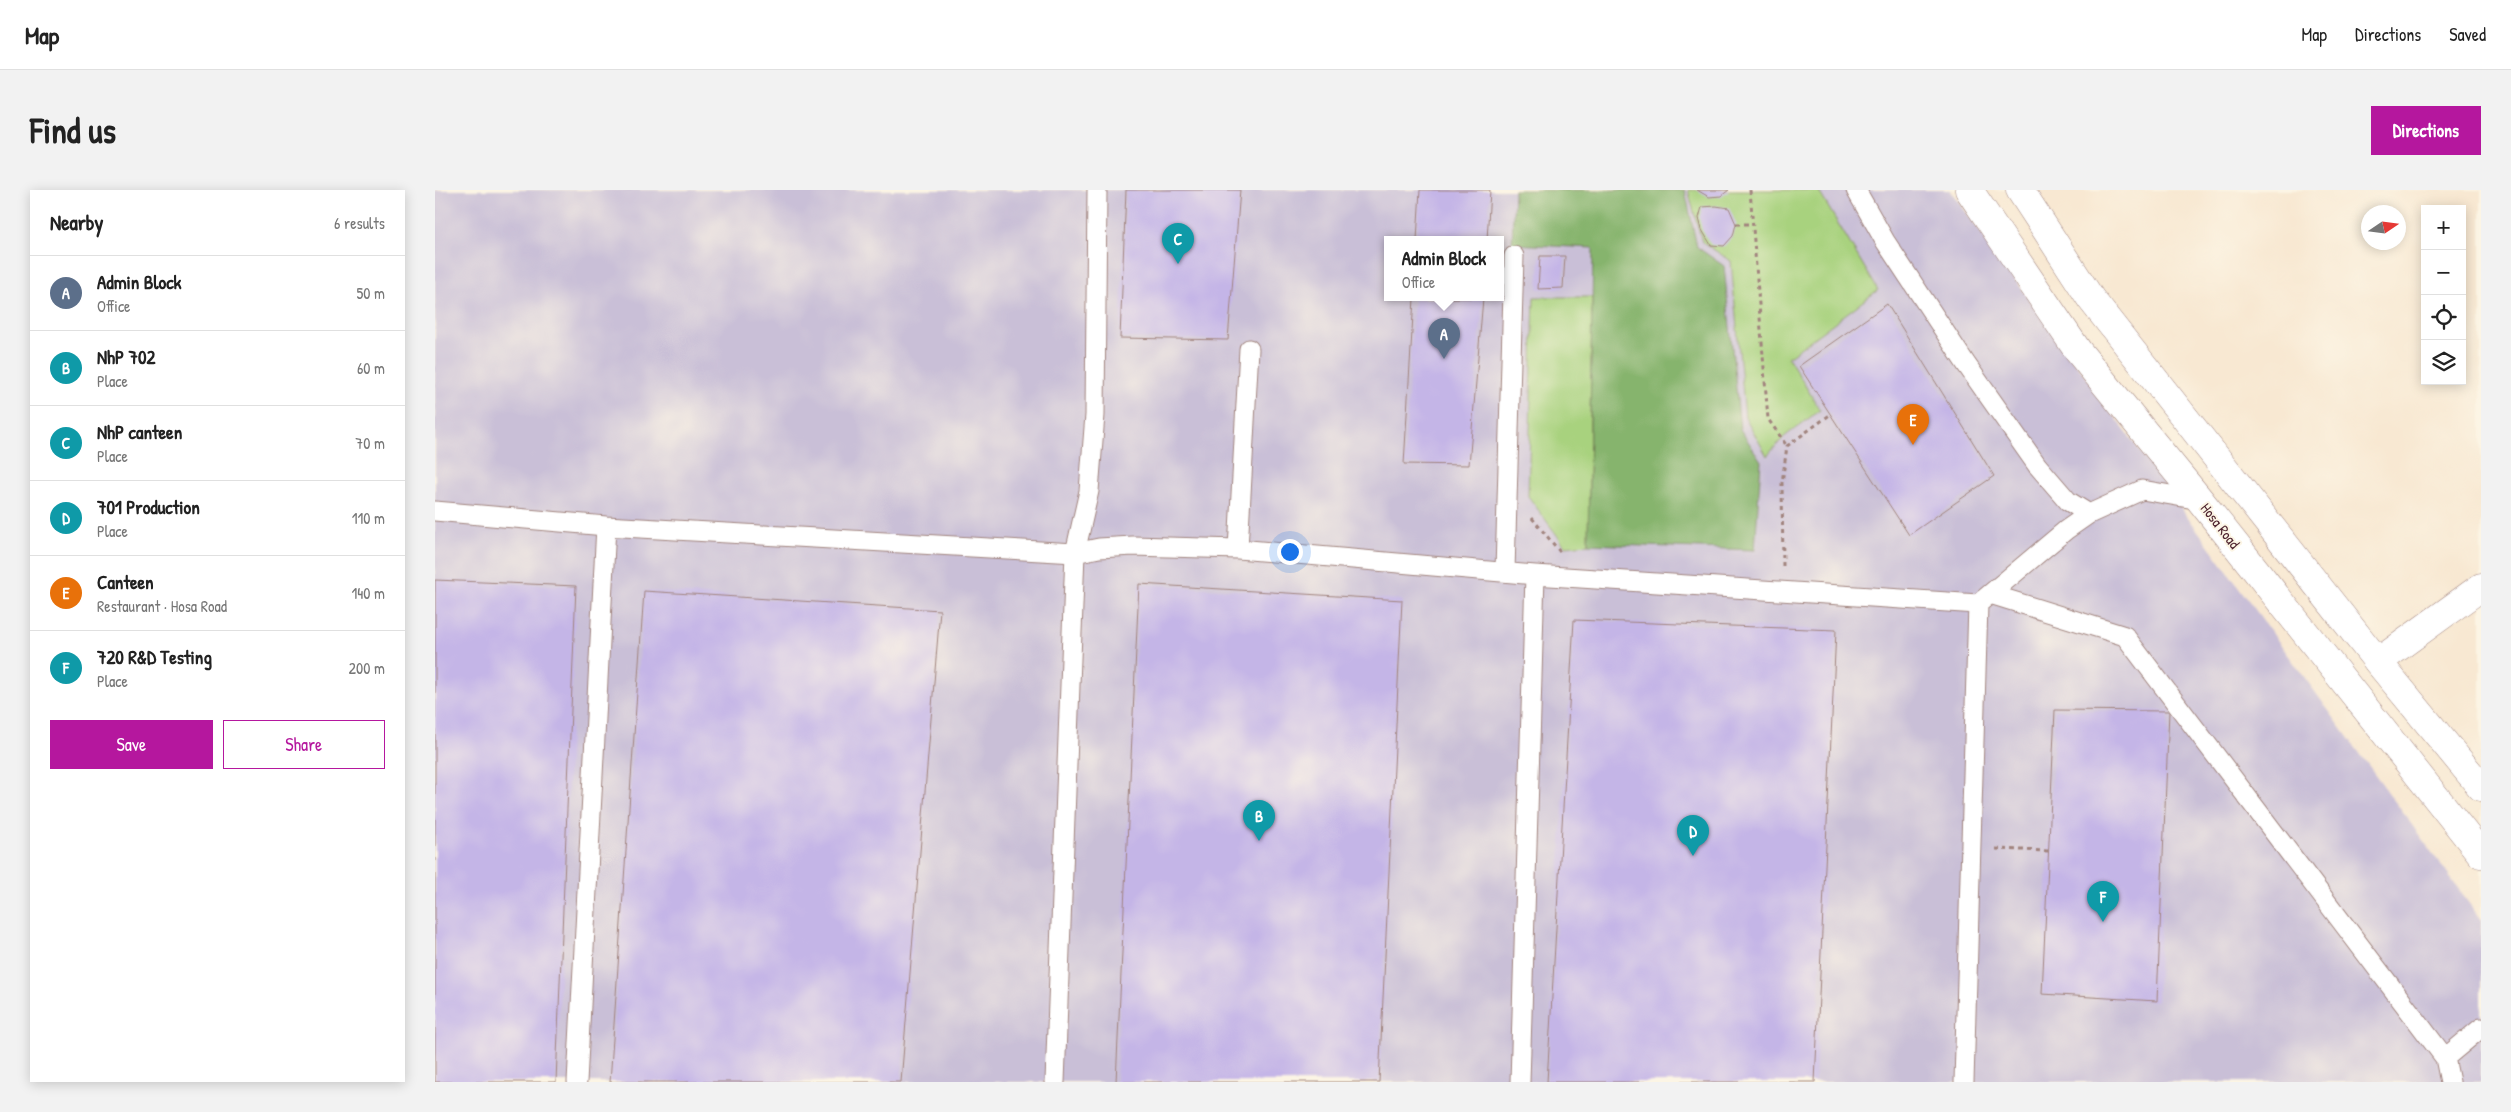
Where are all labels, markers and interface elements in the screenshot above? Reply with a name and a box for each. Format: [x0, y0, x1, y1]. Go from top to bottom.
text: Map [25, 19, 59, 51]
text: Map [2302, 22, 2327, 47]
text: Directions [2355, 22, 2421, 47]
text: Saved [2449, 22, 2486, 47]
button: Directions [2371, 106, 2481, 155]
text: Find us [30, 107, 116, 154]
north arrow [2361, 205, 2406, 250]
map controls [2421, 205, 2466, 385]
button: + [2421, 205, 2466, 250]
text: Nearby [50, 208, 103, 237]
text: 6 results [334, 212, 385, 234]
pin: C [1162, 223, 1194, 264]
popup [1384, 236, 1504, 301]
text: Admin Block [1402, 245, 1486, 271]
button: − [2421, 250, 2466, 295]
text: Admin Block [97, 269, 181, 295]
text: Office [1402, 271, 1435, 293]
text: A [62, 282, 70, 304]
text: 50 m [357, 282, 385, 304]
text: Office [97, 295, 130, 317]
button: locate [2421, 295, 2466, 340]
pin: A [1428, 318, 1460, 359]
button: layers [2421, 340, 2466, 385]
text: NhP 702 [97, 344, 155, 370]
text: B [62, 357, 70, 379]
text: 60 m [357, 357, 385, 379]
text: Place [97, 370, 128, 392]
pin: E [1897, 404, 1929, 445]
text: NhP canteen [97, 419, 182, 445]
text: C [62, 432, 70, 454]
text: 70 m [355, 432, 385, 454]
text: Place [97, 445, 128, 467]
text: 701 Production [97, 494, 200, 520]
street label: Hosa Road [2196, 498, 2245, 553]
text: D [62, 507, 70, 529]
text: 110 m [352, 507, 385, 529]
text: Place [97, 520, 128, 542]
your location [1277, 539, 1303, 565]
text: Canteen [97, 569, 154, 595]
text: E [62, 582, 70, 604]
text: 140 m [351, 582, 385, 604]
text: Restaurant · Hosa Road [97, 595, 227, 617]
text: 720 R&D Testing [97, 644, 212, 670]
text: F [63, 657, 69, 679]
text: 200 m [349, 657, 385, 679]
text: Place [97, 670, 128, 692]
button: Save [50, 720, 213, 769]
button: Share [223, 720, 385, 769]
pin: B [1243, 800, 1275, 841]
pin: D [1677, 815, 1709, 856]
pin: F [2087, 881, 2119, 922]

